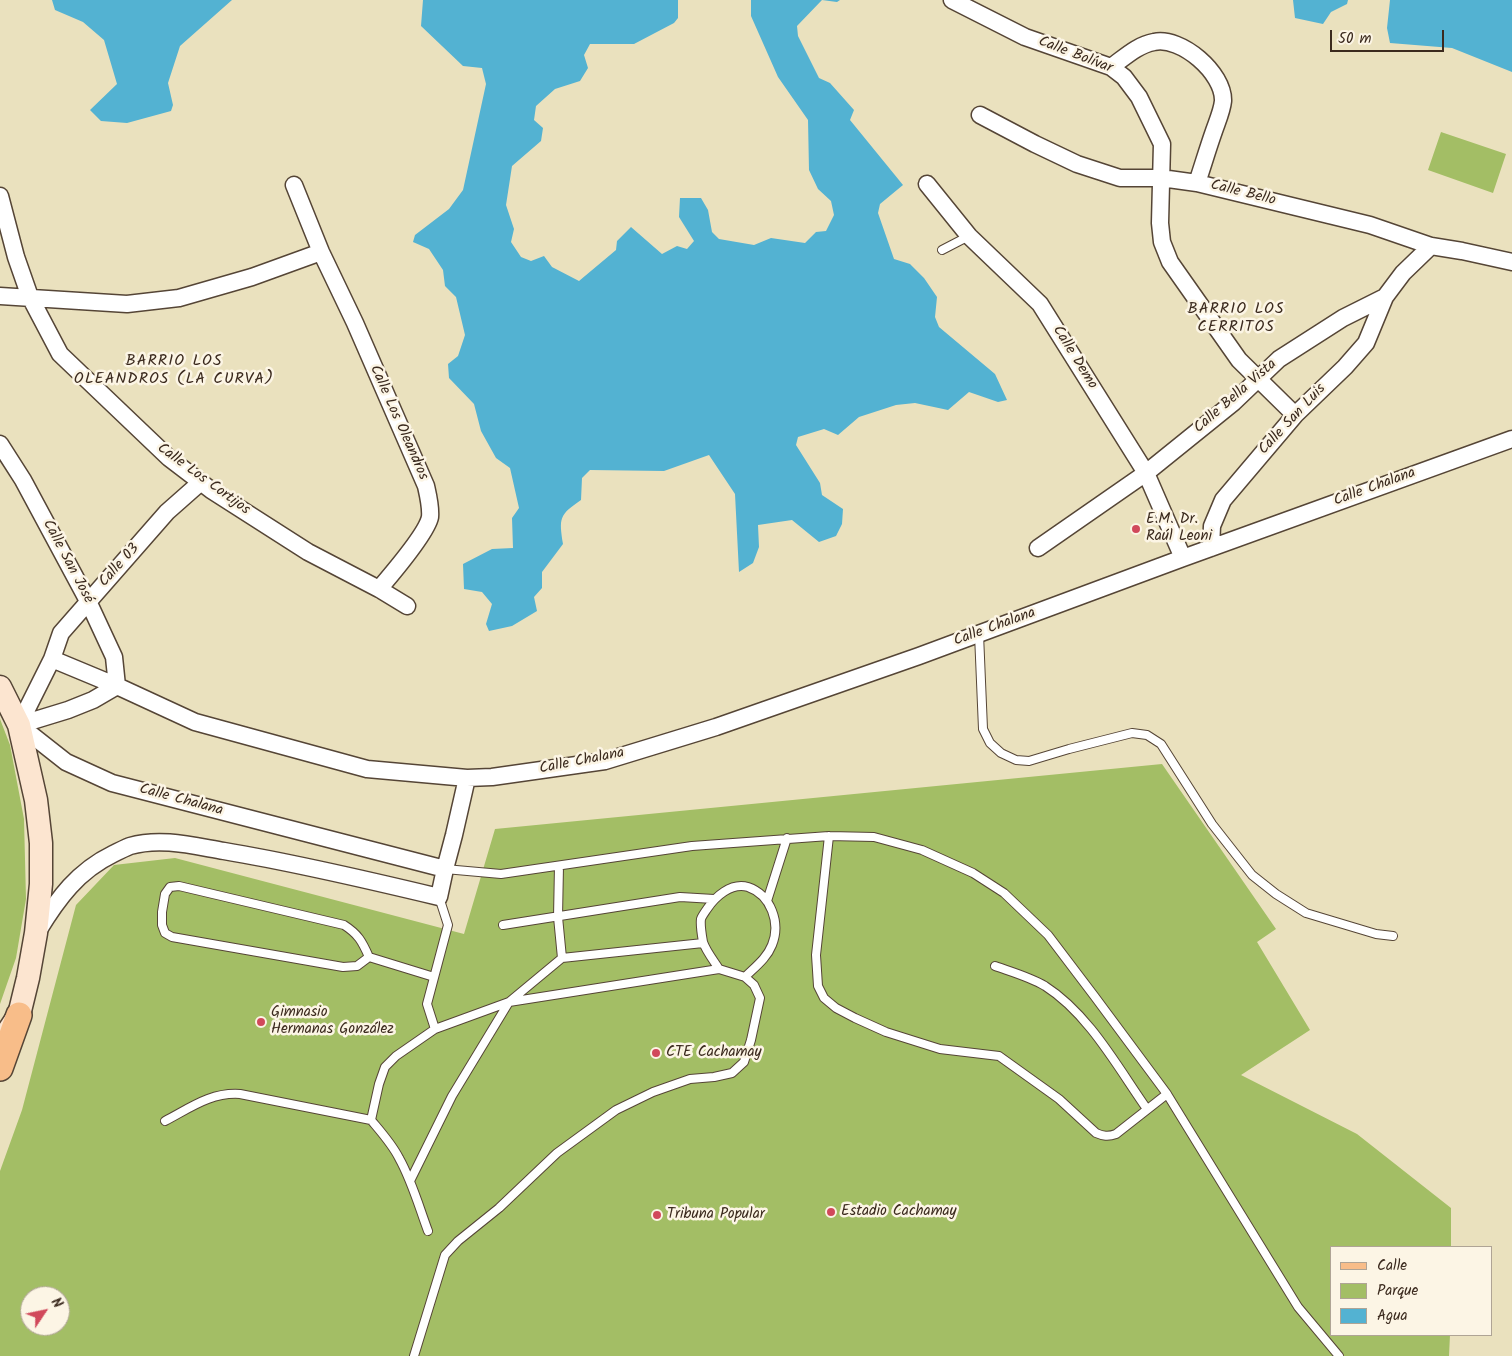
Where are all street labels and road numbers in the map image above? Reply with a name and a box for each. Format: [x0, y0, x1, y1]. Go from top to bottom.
street label: Calle Bolívar [1035, 34, 1115, 78]
street label: Calle Bello [1209, 177, 1277, 211]
street label: Calle Demo [1047, 323, 1101, 393]
street label: Calle Bella Vista [1191, 356, 1281, 438]
street label: Calle Los Oleandros [365, 363, 431, 483]
street label: Calle San Luis [1256, 381, 1330, 459]
street label: Calle Los Cortijos [153, 440, 253, 520]
street label: Calle Chalana [1332, 465, 1418, 511]
street label: Calle San José [37, 517, 97, 607]
street label: Calle 03 [96, 541, 144, 591]
street label: Calle Chalana [952, 605, 1038, 651]
street label: Calle Chalana [538, 745, 626, 779]
street label: Calle Chalana [137, 781, 225, 821]

